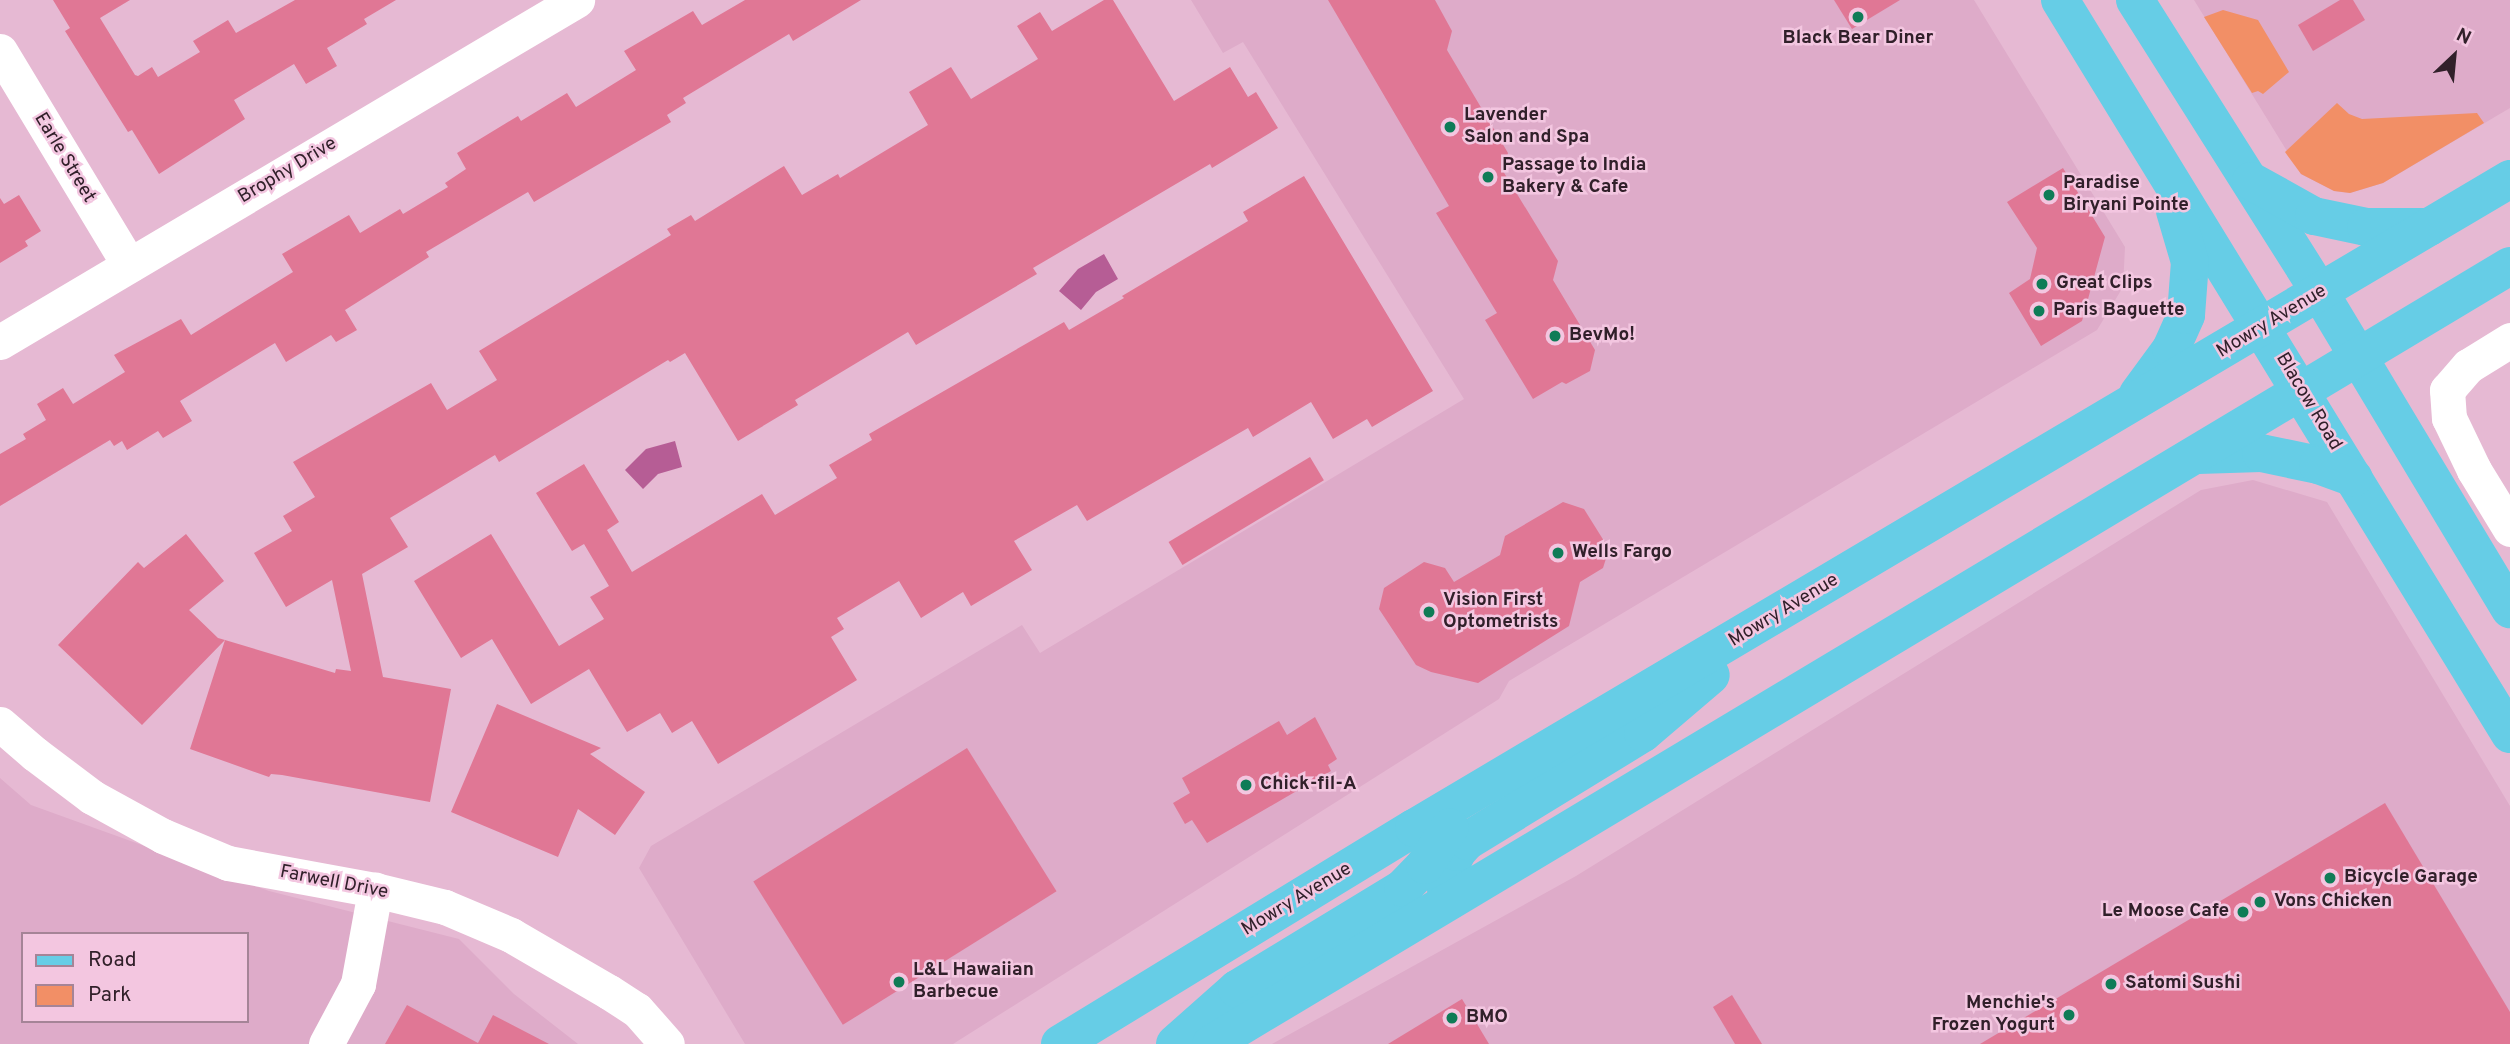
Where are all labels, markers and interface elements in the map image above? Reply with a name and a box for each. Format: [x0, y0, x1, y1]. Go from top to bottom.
marker: Black Bear Diner [1850, 9, 1866, 25]
north arrow [2419, 21, 2489, 91]
text: N [2452, 23, 2475, 51]
place label: Black Bear Diner [1783, 28, 1933, 50]
place label: Lavender Salon and Spa [1464, 105, 1589, 149]
street label: Earle Street [28, 109, 100, 207]
marker: Lavender Salon and Spa [1442, 119, 1458, 135]
street label: Brophy Drive [235, 133, 341, 209]
place label: Passage to India Bakery & Cafe [1502, 155, 1646, 199]
marker: Passage to India Bakery & Cafe [1480, 169, 1496, 185]
place label: Paradise Biryani Pointe [2063, 173, 2189, 217]
marker: Paradise Biryani Pointe [2041, 187, 2057, 203]
place label: Great Clips [2056, 273, 2153, 295]
marker: Great Clips [2034, 276, 2050, 292]
street label: Mowry Avenue [2213, 280, 2331, 364]
place label: Paris Baguette [2053, 300, 2185, 322]
marker: Paris Baguette [2031, 303, 2047, 319]
place label: BevMo! [1569, 325, 1635, 347]
marker: BevMo! [1547, 328, 1563, 344]
street label: Blacow Road [2270, 349, 2346, 455]
place label: Wells Fargo [1572, 542, 1672, 564]
marker: Wells Fargo [1550, 545, 1566, 561]
street label: Mowry Avenue [1725, 569, 1843, 653]
place label: Vision First Optometrists [1443, 590, 1558, 634]
marker: Vision First Optometrists [1421, 604, 1437, 620]
place label: Chick-fil-A [1260, 774, 1357, 796]
marker: Chick-fil-A [1238, 777, 1254, 793]
street label: Mowry Avenue [1238, 858, 1356, 942]
street label: Farwell Drive [278, 861, 390, 905]
place label: Bicycle Garage [2344, 867, 2478, 889]
marker: Bicycle Garage [2322, 870, 2338, 886]
place label: Vons Chicken [2274, 891, 2392, 913]
marker: Vons Chicken [2252, 894, 2268, 910]
place label: Le Moose Cafe [2102, 901, 2229, 923]
marker: Le Moose Cafe [2235, 904, 2251, 920]
legend [21, 932, 248, 1023]
text: Road [88, 947, 137, 974]
place label: L&L Hawaiian Barbecue [913, 960, 1034, 1004]
place label: Satomi Sushi [2125, 973, 2241, 995]
marker: L&L Hawaiian Barbecue [891, 974, 907, 990]
marker: Satomi Sushi [2103, 976, 2119, 992]
text: Park [88, 982, 131, 1009]
place label: Menchie's Frozen Yogurt [1931, 993, 2055, 1037]
place label: BMO [1466, 1007, 1508, 1029]
marker: Menchie's Frozen Yogurt [2061, 1007, 2077, 1023]
marker: BMO [1444, 1010, 1460, 1026]

